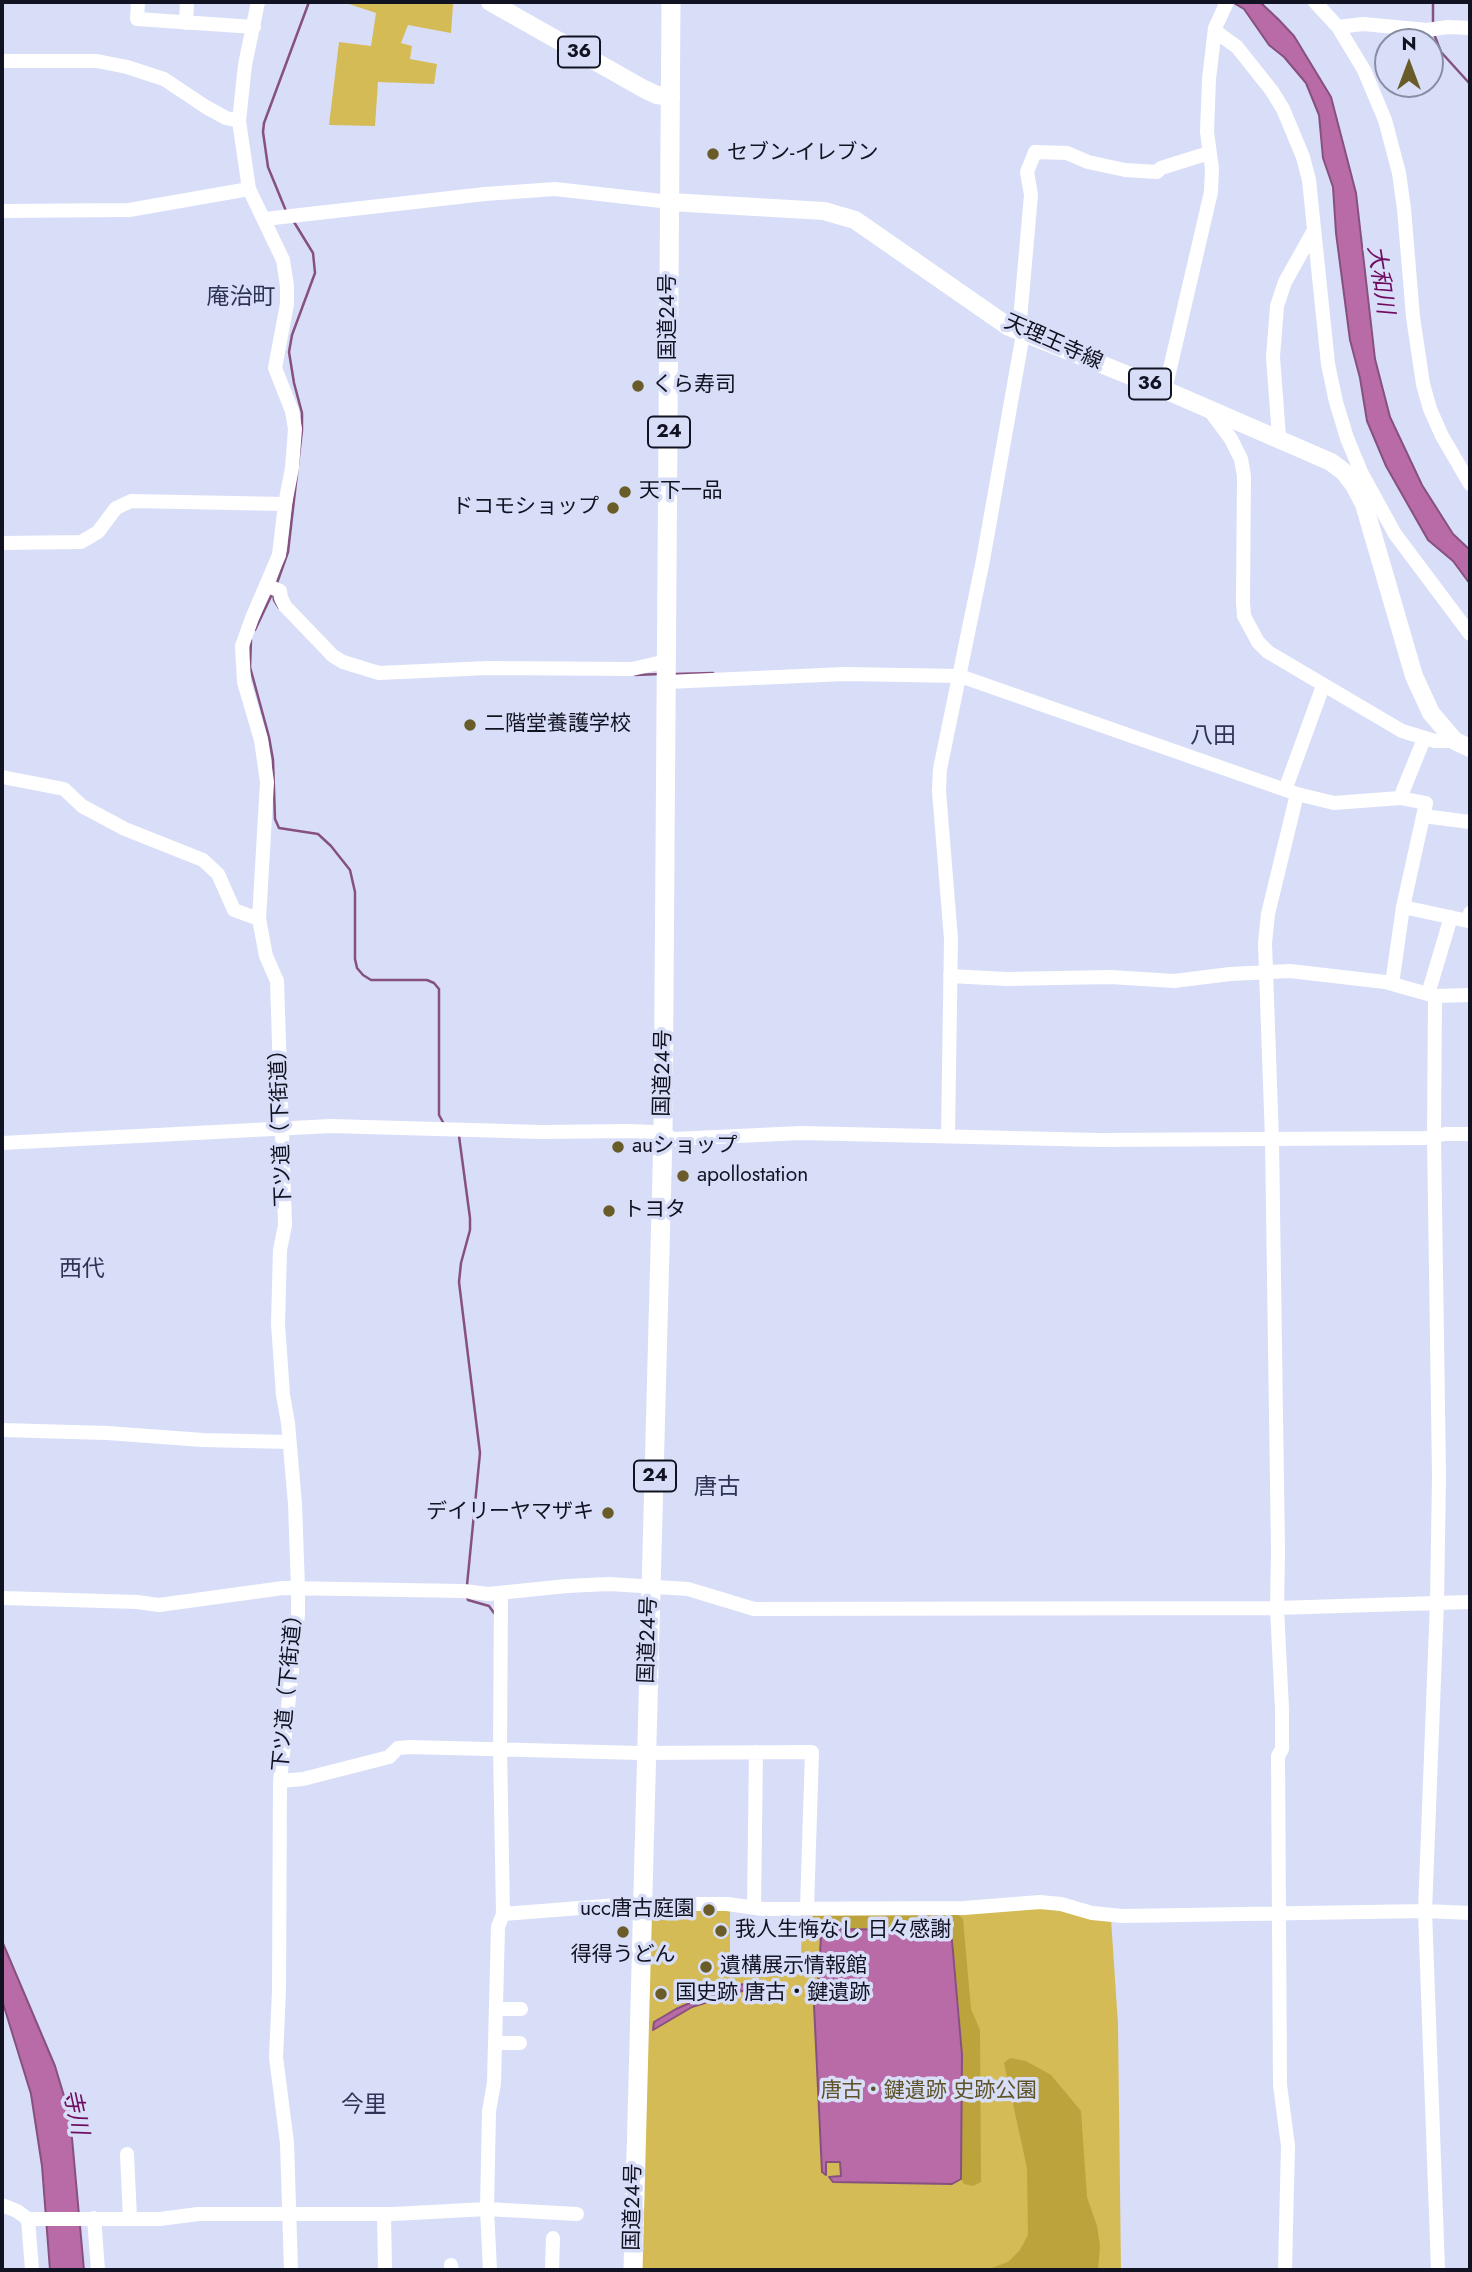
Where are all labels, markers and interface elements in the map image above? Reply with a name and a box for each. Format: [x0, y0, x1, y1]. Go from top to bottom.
north arrow [1374, 28, 1444, 98]
text: N [1401, 30, 1417, 57]
road number: 36 [558, 36, 600, 68]
place label: セブン-イレブン [727, 141, 878, 167]
marker: セブン-イレブン [705, 146, 721, 162]
water label: 大和川 [1360, 244, 1398, 316]
street label: 国道24号 [656, 273, 682, 361]
district label: 庵治町 [207, 284, 275, 312]
street label: 天理王寺線 [1000, 310, 1106, 376]
road number: 36 [1129, 368, 1171, 400]
place label: くら寿司 [652, 373, 736, 399]
marker: くら寿司 [630, 378, 646, 394]
road number: 24 [648, 416, 690, 448]
place label: 天下一品 [639, 479, 723, 505]
marker: 天下一品 [617, 484, 633, 500]
place label: ドコモショップ [452, 495, 599, 521]
marker: ドコモショップ [605, 500, 621, 516]
place label: 二階堂養護学校 [484, 712, 631, 738]
marker: 二階堂養護学校 [462, 717, 478, 733]
district label: 八田 [1190, 723, 1236, 751]
street label: 国道24号 [651, 1029, 677, 1117]
street label: 下ツ道（下街道） [266, 1039, 298, 1207]
place label: auショップ [632, 1134, 737, 1160]
marker: auショップ [610, 1139, 626, 1155]
place label: apollostation [697, 1163, 808, 1189]
marker: apollostation [675, 1168, 691, 1184]
place label: トヨタ [623, 1198, 686, 1224]
marker: トヨタ [601, 1203, 617, 1219]
district label: 西代 [59, 1256, 105, 1284]
road number: 24 [634, 1460, 676, 1492]
district label: 唐古 [694, 1474, 740, 1502]
place label: デイリーヤマザキ [426, 1500, 594, 1526]
marker: デイリーヤマザキ [600, 1505, 616, 1521]
street label: 国道24号 [635, 1596, 663, 1684]
street label: 下ツ道（下街道） [269, 1603, 309, 1773]
place label: ucc唐古庭園 [580, 1897, 695, 1923]
marker: ucc唐古庭園 [701, 1902, 717, 1918]
place label: 我人生悔なし 日々感謝 [735, 1918, 951, 1944]
marker: 我人生悔なし 日々感謝 [713, 1923, 729, 1939]
marker: 得得うどん [615, 1924, 631, 1940]
place label: 得得うどん [571, 1943, 675, 1969]
place label: 遺構展示情報館 [720, 1954, 867, 1980]
marker: 遺構展示情報館 [698, 1959, 714, 1975]
place label: 国史跡 唐古・鍵遺跡 [675, 1981, 870, 2007]
marker: 国史跡 唐古・鍵遺跡 [653, 1986, 669, 2002]
park label: 唐古・鍵遺跡 史跡公園 [821, 2079, 1037, 2105]
water label: 寺川 [56, 2087, 92, 2137]
district label: 今里 [341, 2092, 387, 2120]
street label: 国道24号 [621, 2163, 647, 2251]

